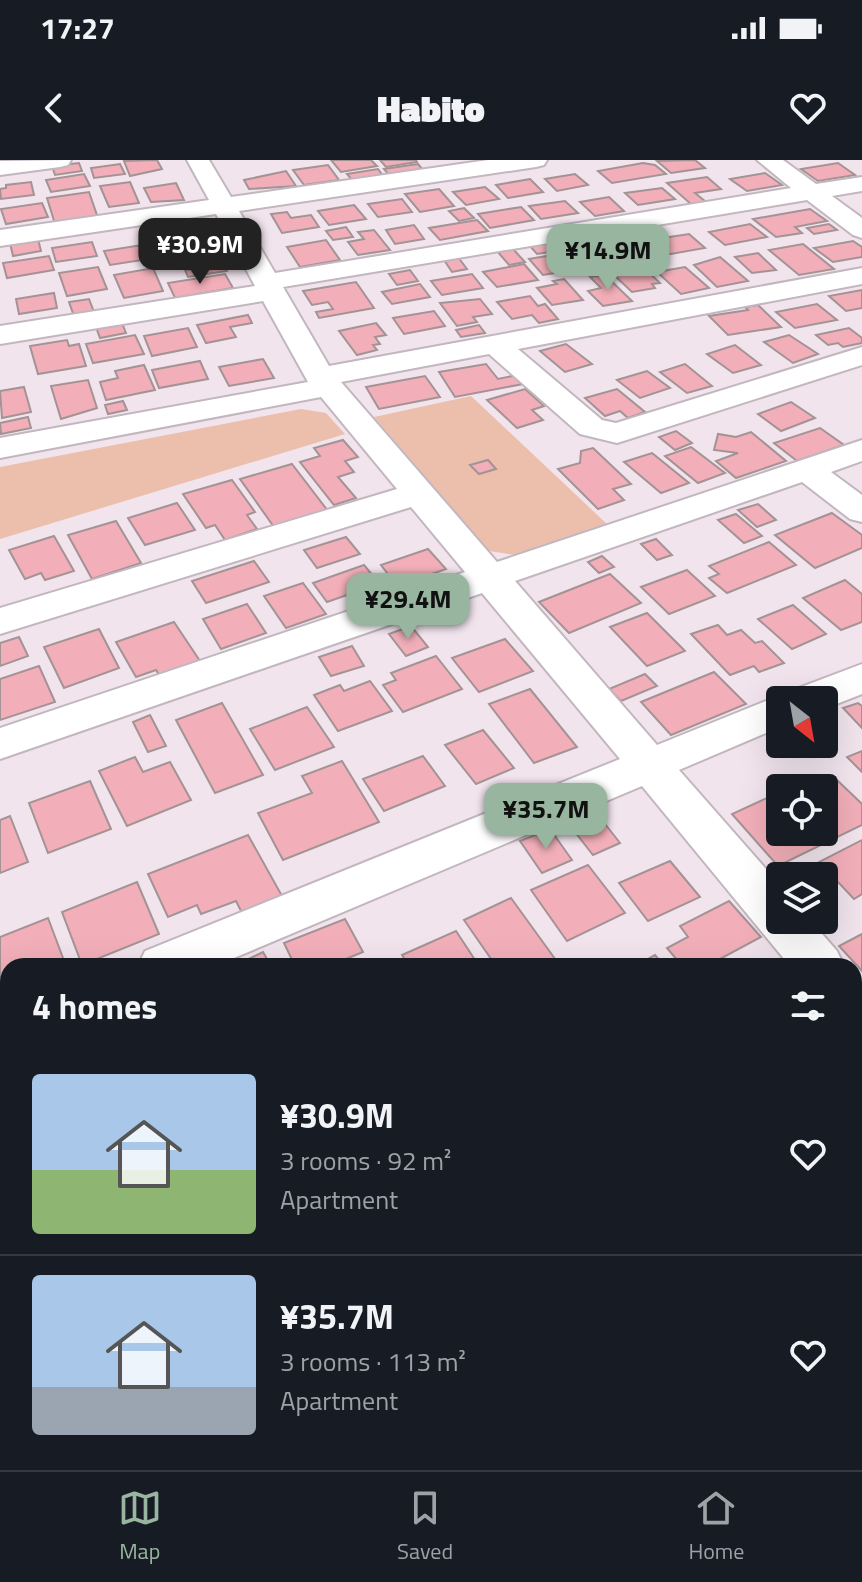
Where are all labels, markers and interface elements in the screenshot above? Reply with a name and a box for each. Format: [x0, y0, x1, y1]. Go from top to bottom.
text: 17:27 [40, 5, 115, 51]
text: Habito [377, 81, 485, 136]
icon: back [32, 86, 76, 130]
icon: heart [786, 86, 830, 130]
pin: ¥30.9M [135, 218, 265, 286]
text: ¥30.9M [156, 224, 244, 263]
pin: ¥14.9M [543, 224, 673, 292]
text: ¥14.9M [564, 230, 652, 269]
pin: ¥29.4M [343, 573, 473, 641]
text: ¥29.4M [364, 579, 452, 618]
north arrow [766, 686, 838, 758]
map controls [766, 686, 838, 934]
button: locate [766, 774, 838, 846]
pin: ¥35.7M [481, 783, 611, 851]
text: ¥35.7M [502, 789, 590, 828]
button: layers [766, 862, 838, 934]
text: 4 homes [32, 980, 157, 1032]
icon: filters [786, 984, 830, 1028]
text: ¥30.9M [280, 1089, 394, 1141]
icon: home [96, 1106, 192, 1202]
icon: heart [786, 1132, 830, 1176]
text: 3 rooms · 92 m² [280, 1141, 451, 1180]
text: Apartment [280, 1180, 398, 1219]
text: ¥35.7M [280, 1290, 394, 1342]
icon: home [96, 1307, 192, 1403]
icon: heart [786, 1333, 830, 1377]
text: 3 rooms · 113 m² [280, 1342, 466, 1381]
text: Apartment [280, 1381, 398, 1420]
tab: Map [118, 1486, 162, 1568]
tab: Saved [397, 1486, 453, 1568]
tab: Home [688, 1486, 744, 1568]

